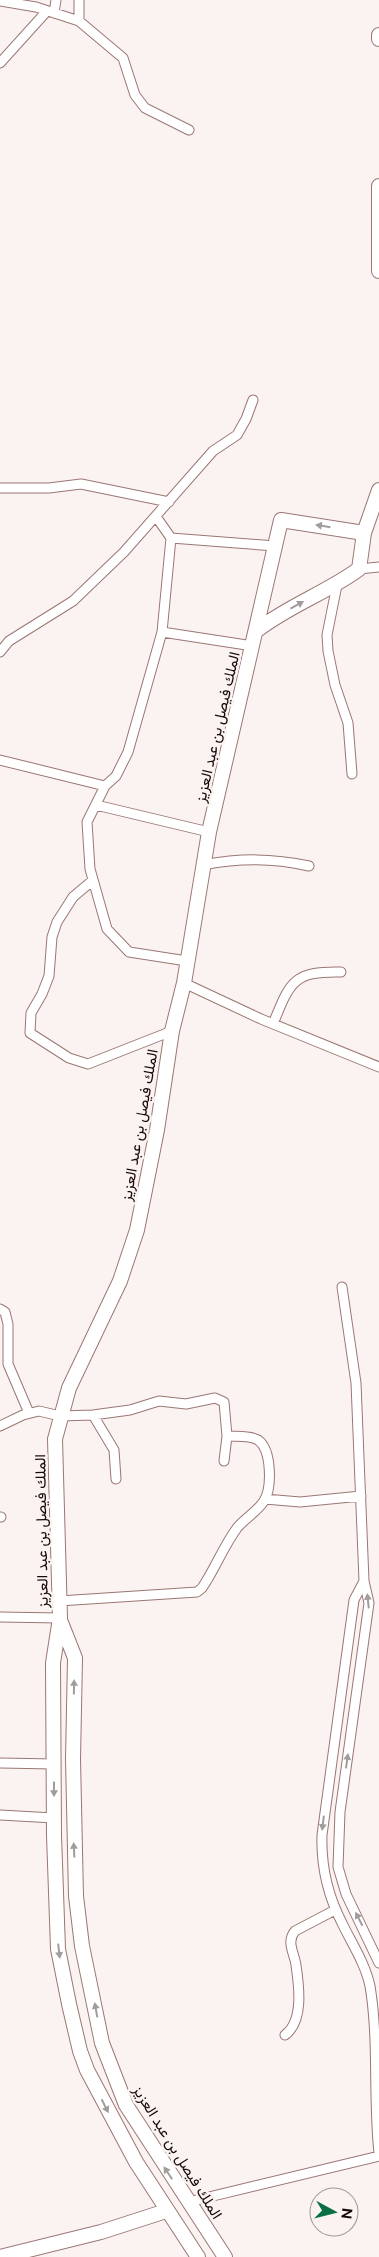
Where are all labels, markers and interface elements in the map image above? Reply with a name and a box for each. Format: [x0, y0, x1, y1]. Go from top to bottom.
one-way arrow [314, 522, 330, 530]
one-way arrow [290, 600, 303, 609]
street label: الملك فيصل بن عبد العزيز [191, 650, 245, 805]
street label: الملك فيصل بن عبد العزيز [117, 1048, 163, 1204]
street label: الملك فيصل بن عبد العزيز [31, 1454, 53, 1609]
one-way arrow [364, 1592, 372, 1608]
one-way arrow [71, 1679, 79, 1695]
one-way arrow [343, 1753, 351, 1769]
one-way arrow [50, 1781, 58, 1797]
one-way arrow [319, 1816, 327, 1832]
one-way arrow [69, 1841, 77, 1857]
one-way arrow [355, 1912, 363, 1926]
one-way arrow [55, 1943, 63, 1959]
one-way arrow [91, 2002, 99, 2018]
street label: الملك فيصل بن عبد العزيز [128, 2081, 226, 2223]
one-way arrow [101, 2098, 110, 2113]
one-way arrow [164, 2166, 173, 2180]
north arrow [309, 2187, 359, 2237]
text: N [338, 2207, 356, 2220]

